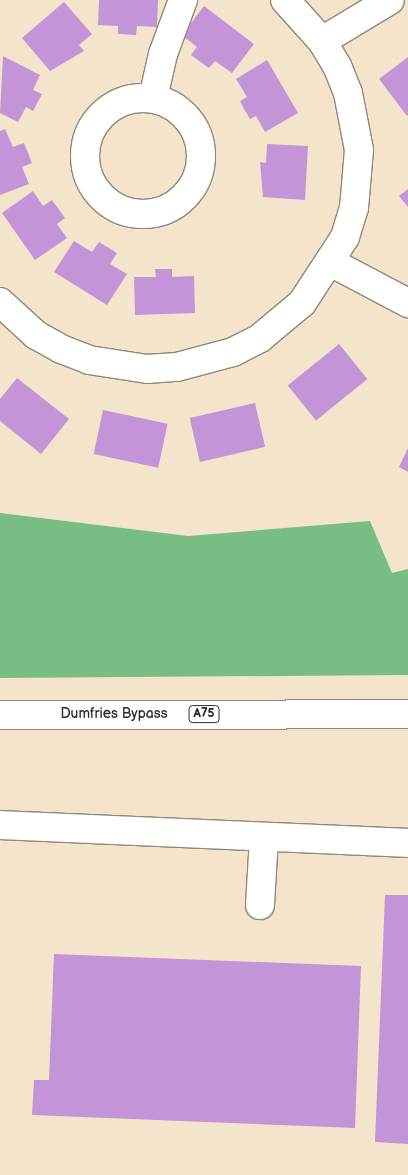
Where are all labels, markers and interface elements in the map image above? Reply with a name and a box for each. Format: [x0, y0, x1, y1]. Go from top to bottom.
road number: A75 [188, 704, 220, 724]
street label: Dumfries Bypass [60, 706, 168, 722]

